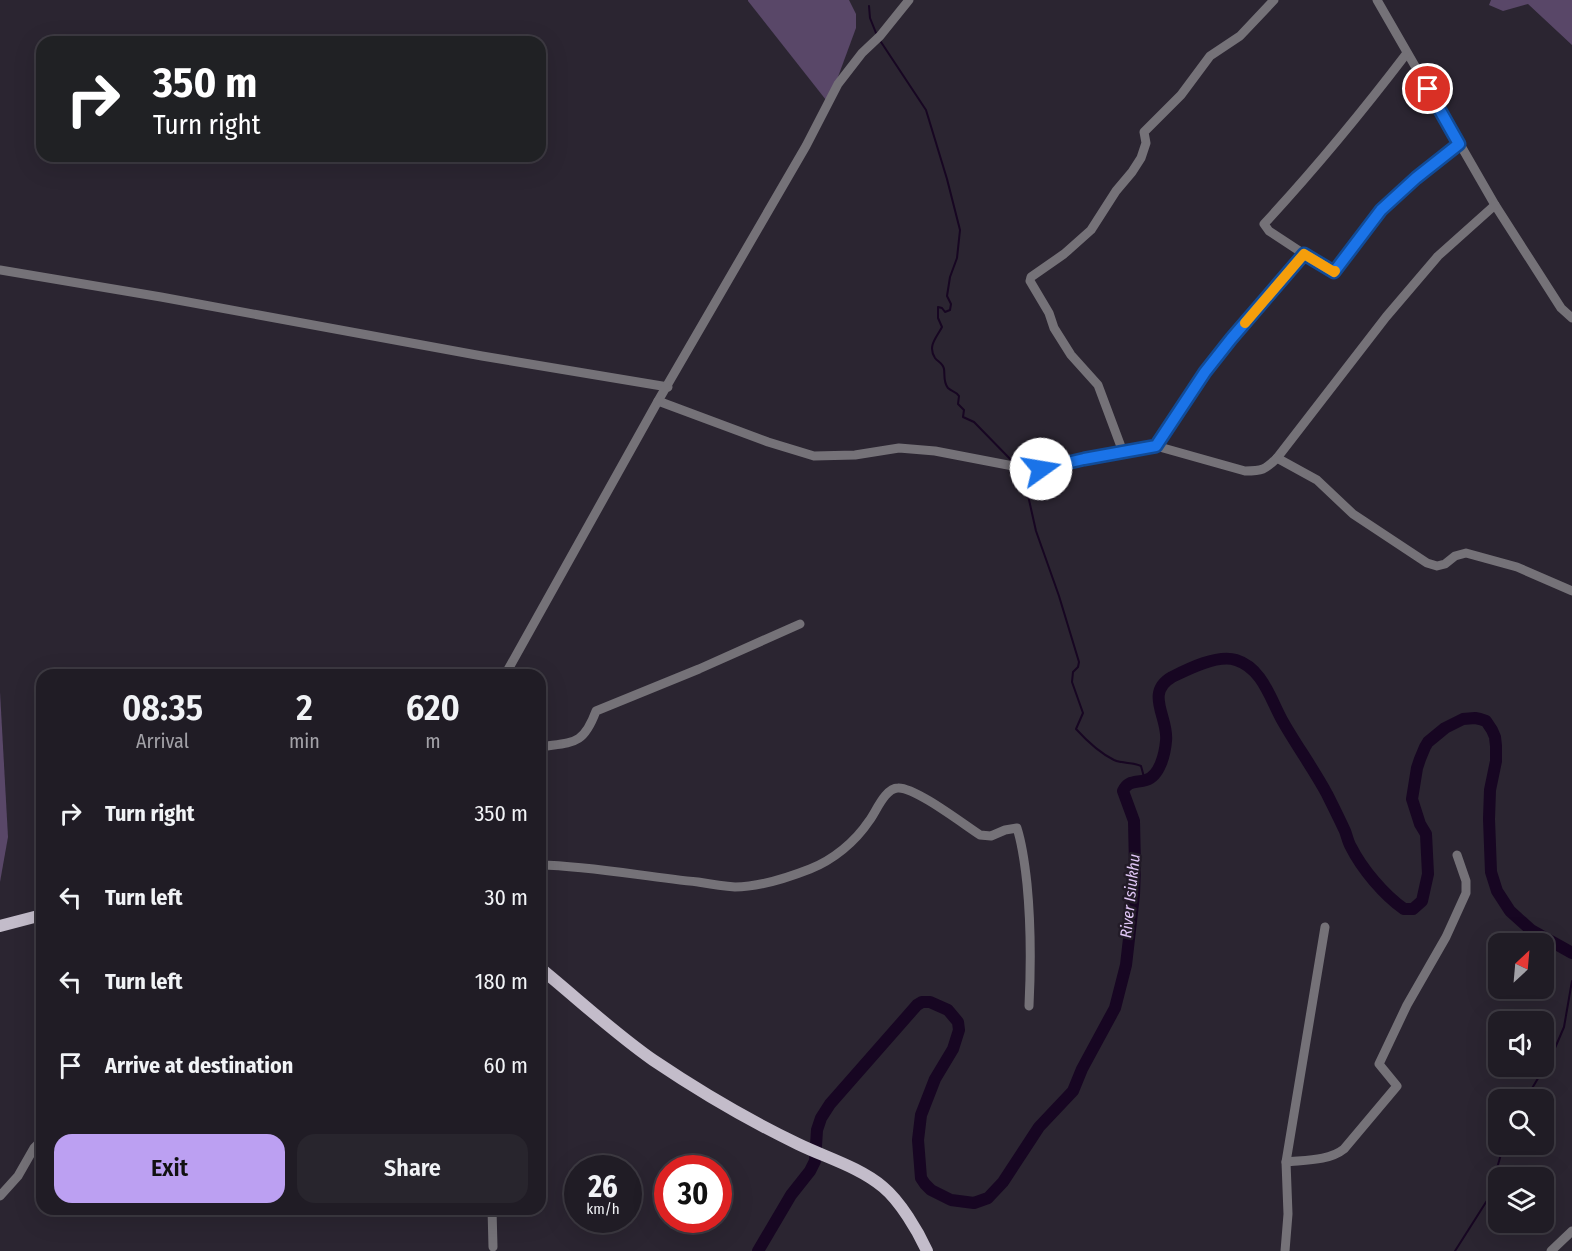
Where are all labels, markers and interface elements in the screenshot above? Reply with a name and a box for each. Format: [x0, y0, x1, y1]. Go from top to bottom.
text: 350 m [153, 58, 257, 108]
icon: right [54, 60, 132, 138]
pin [1402, 63, 1453, 114]
icon: arrive [1411, 72, 1444, 105]
text: Turn right [153, 109, 261, 141]
position arrow [1009, 437, 1073, 501]
text: 08:35 [122, 686, 203, 730]
text: 2 [296, 686, 313, 730]
text: 620 [406, 686, 460, 730]
text: Arrival [136, 729, 189, 753]
text: min [289, 729, 320, 753]
text: m [425, 729, 441, 753]
icon: right [54, 797, 87, 830]
text: Turn right [105, 800, 194, 827]
text: 350 m [474, 800, 528, 827]
water label: River Isiukhu [1116, 853, 1144, 939]
icon: left [54, 881, 87, 914]
text: Turn left [105, 884, 183, 911]
text: 30 m [485, 884, 528, 911]
north arrow [1488, 933, 1554, 999]
map controls [1488, 933, 1554, 1233]
icon: left [54, 965, 87, 998]
text: Turn left [105, 968, 183, 995]
text: 180 m [475, 968, 528, 995]
button: sound [1488, 1011, 1554, 1077]
icon: arrive [54, 1049, 87, 1082]
text: Arrive at destination [105, 1052, 293, 1079]
text: 60 m [484, 1052, 528, 1079]
button: search [1488, 1089, 1554, 1155]
button: Exit [54, 1134, 285, 1203]
button: Share [297, 1134, 528, 1203]
speed limit sign: 30 [654, 1155, 732, 1233]
button: layers [1488, 1167, 1554, 1233]
text: 26 [588, 1169, 618, 1205]
text: km/h [586, 1200, 620, 1218]

